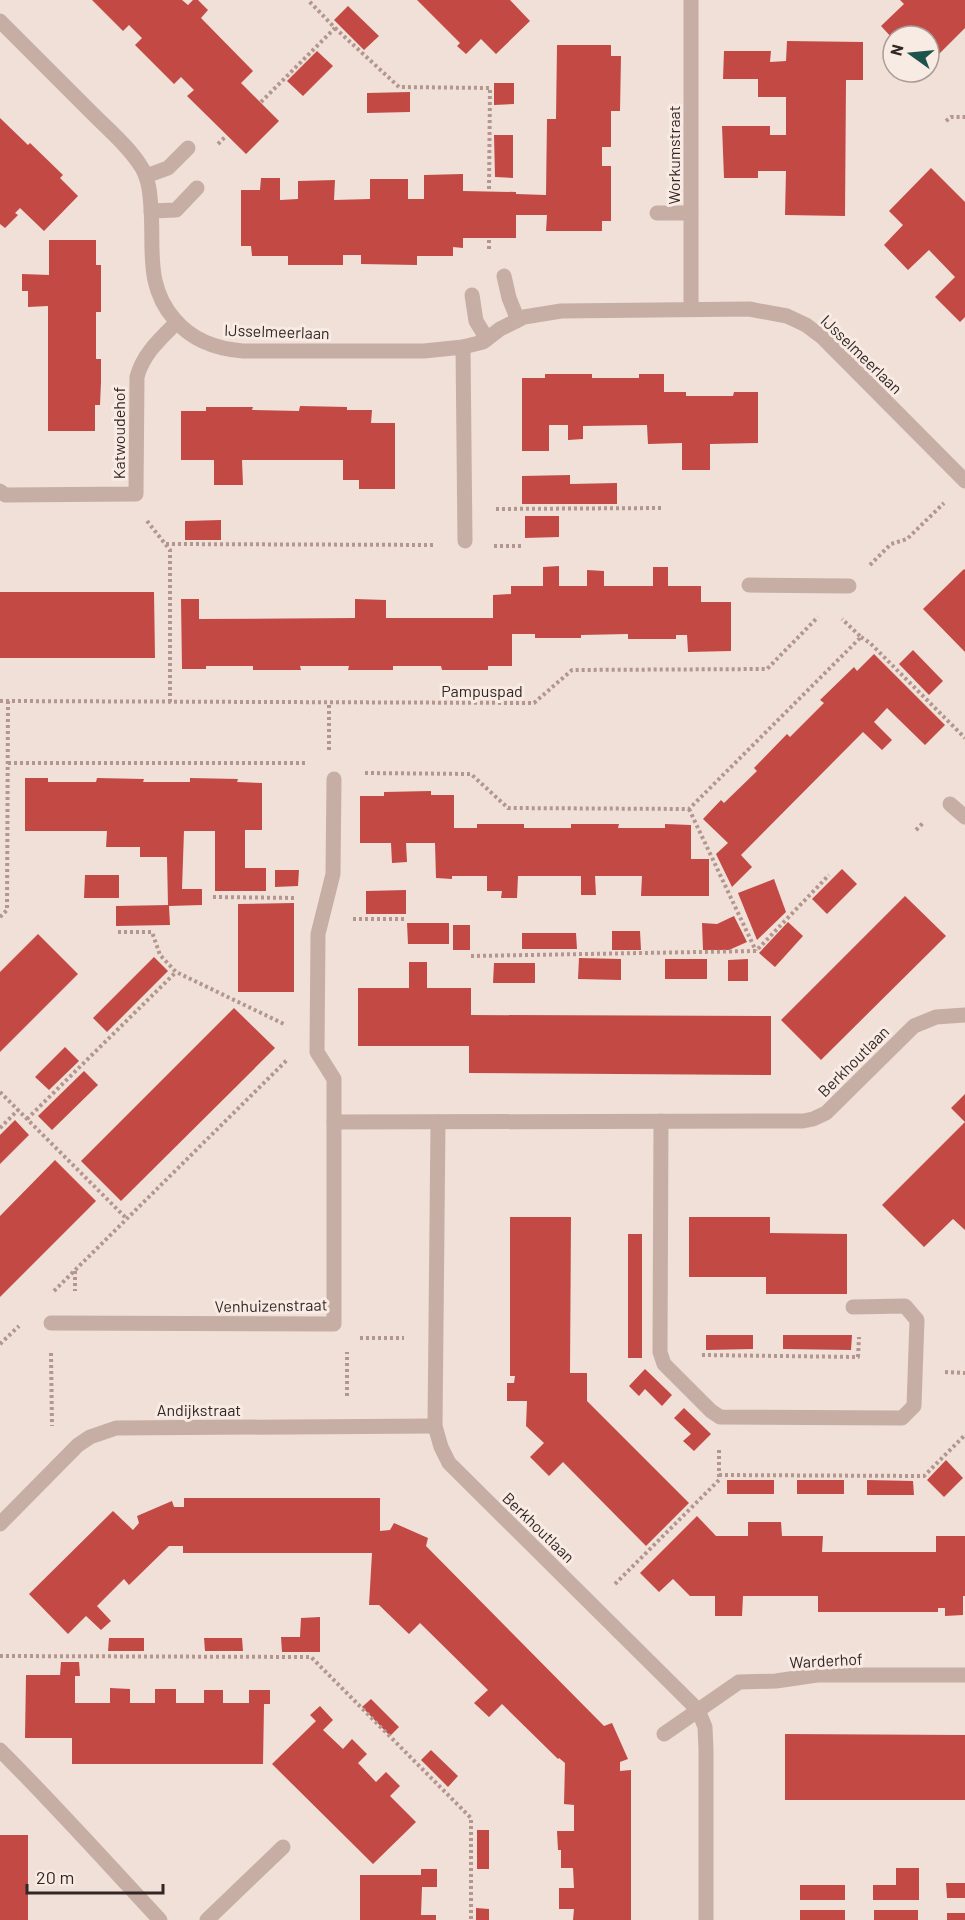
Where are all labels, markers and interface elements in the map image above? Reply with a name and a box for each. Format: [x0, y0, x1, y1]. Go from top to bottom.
north arrow [881, 24, 941, 84]
text: N [885, 42, 907, 58]
street label: Workumstraat [664, 105, 683, 205]
street label: IJsselmeerlaan [817, 311, 907, 397]
street label: IJsselmeerlaan [224, 320, 330, 342]
street label: Katwoudehof [109, 387, 128, 479]
street label: Pampuspad [441, 681, 523, 700]
street label: Berkhoutlaan [814, 1022, 892, 1100]
street label: Venhuizenstraat [214, 1295, 328, 1315]
street label: Andijkstraat [157, 1400, 241, 1419]
street label: Berkhoutlaan [499, 1488, 579, 1566]
street label: Warderhof [789, 1649, 863, 1671]
scale bar [27, 1857, 164, 1895]
text: 20 m [36, 1866, 74, 1888]

